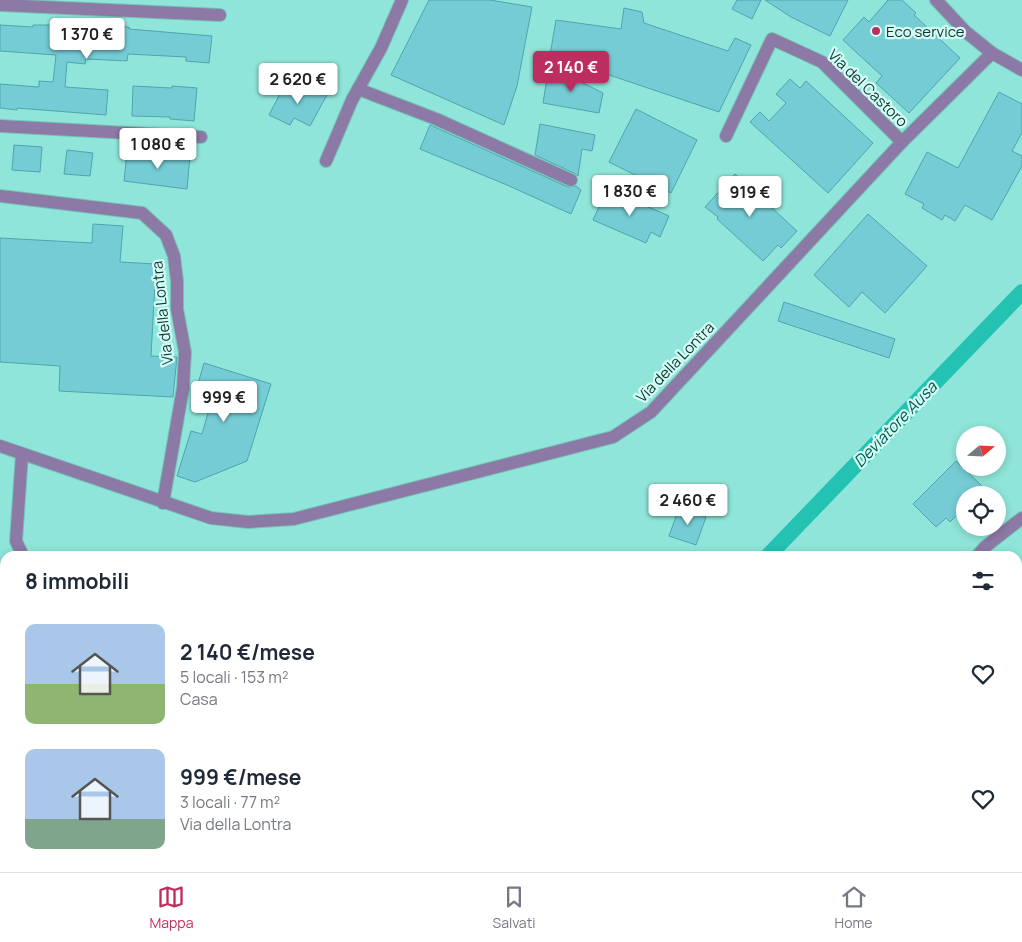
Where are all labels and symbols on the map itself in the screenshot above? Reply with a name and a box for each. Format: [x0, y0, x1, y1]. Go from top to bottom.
pin: 1 370 € [41, 18, 133, 60]
place label: Eco service [886, 21, 965, 42]
marker: Eco service [870, 25, 882, 37]
street label: Via del Castoro [824, 45, 913, 132]
pin: 2 140 € [525, 51, 617, 93]
pin: 2 620 € [252, 62, 344, 105]
pin: 1 080 € [112, 128, 204, 170]
pin: 1 830 € [584, 174, 676, 217]
pin: 919 € [715, 176, 785, 218]
street label: Via della Lontra [146, 260, 178, 366]
street label: Via della Lontra [631, 317, 719, 407]
water label: Deviatore Ausa [848, 376, 942, 472]
pin: 999 € [189, 380, 259, 423]
north arrow [956, 426, 1006, 476]
pin: 2 460 € [642, 484, 734, 526]

